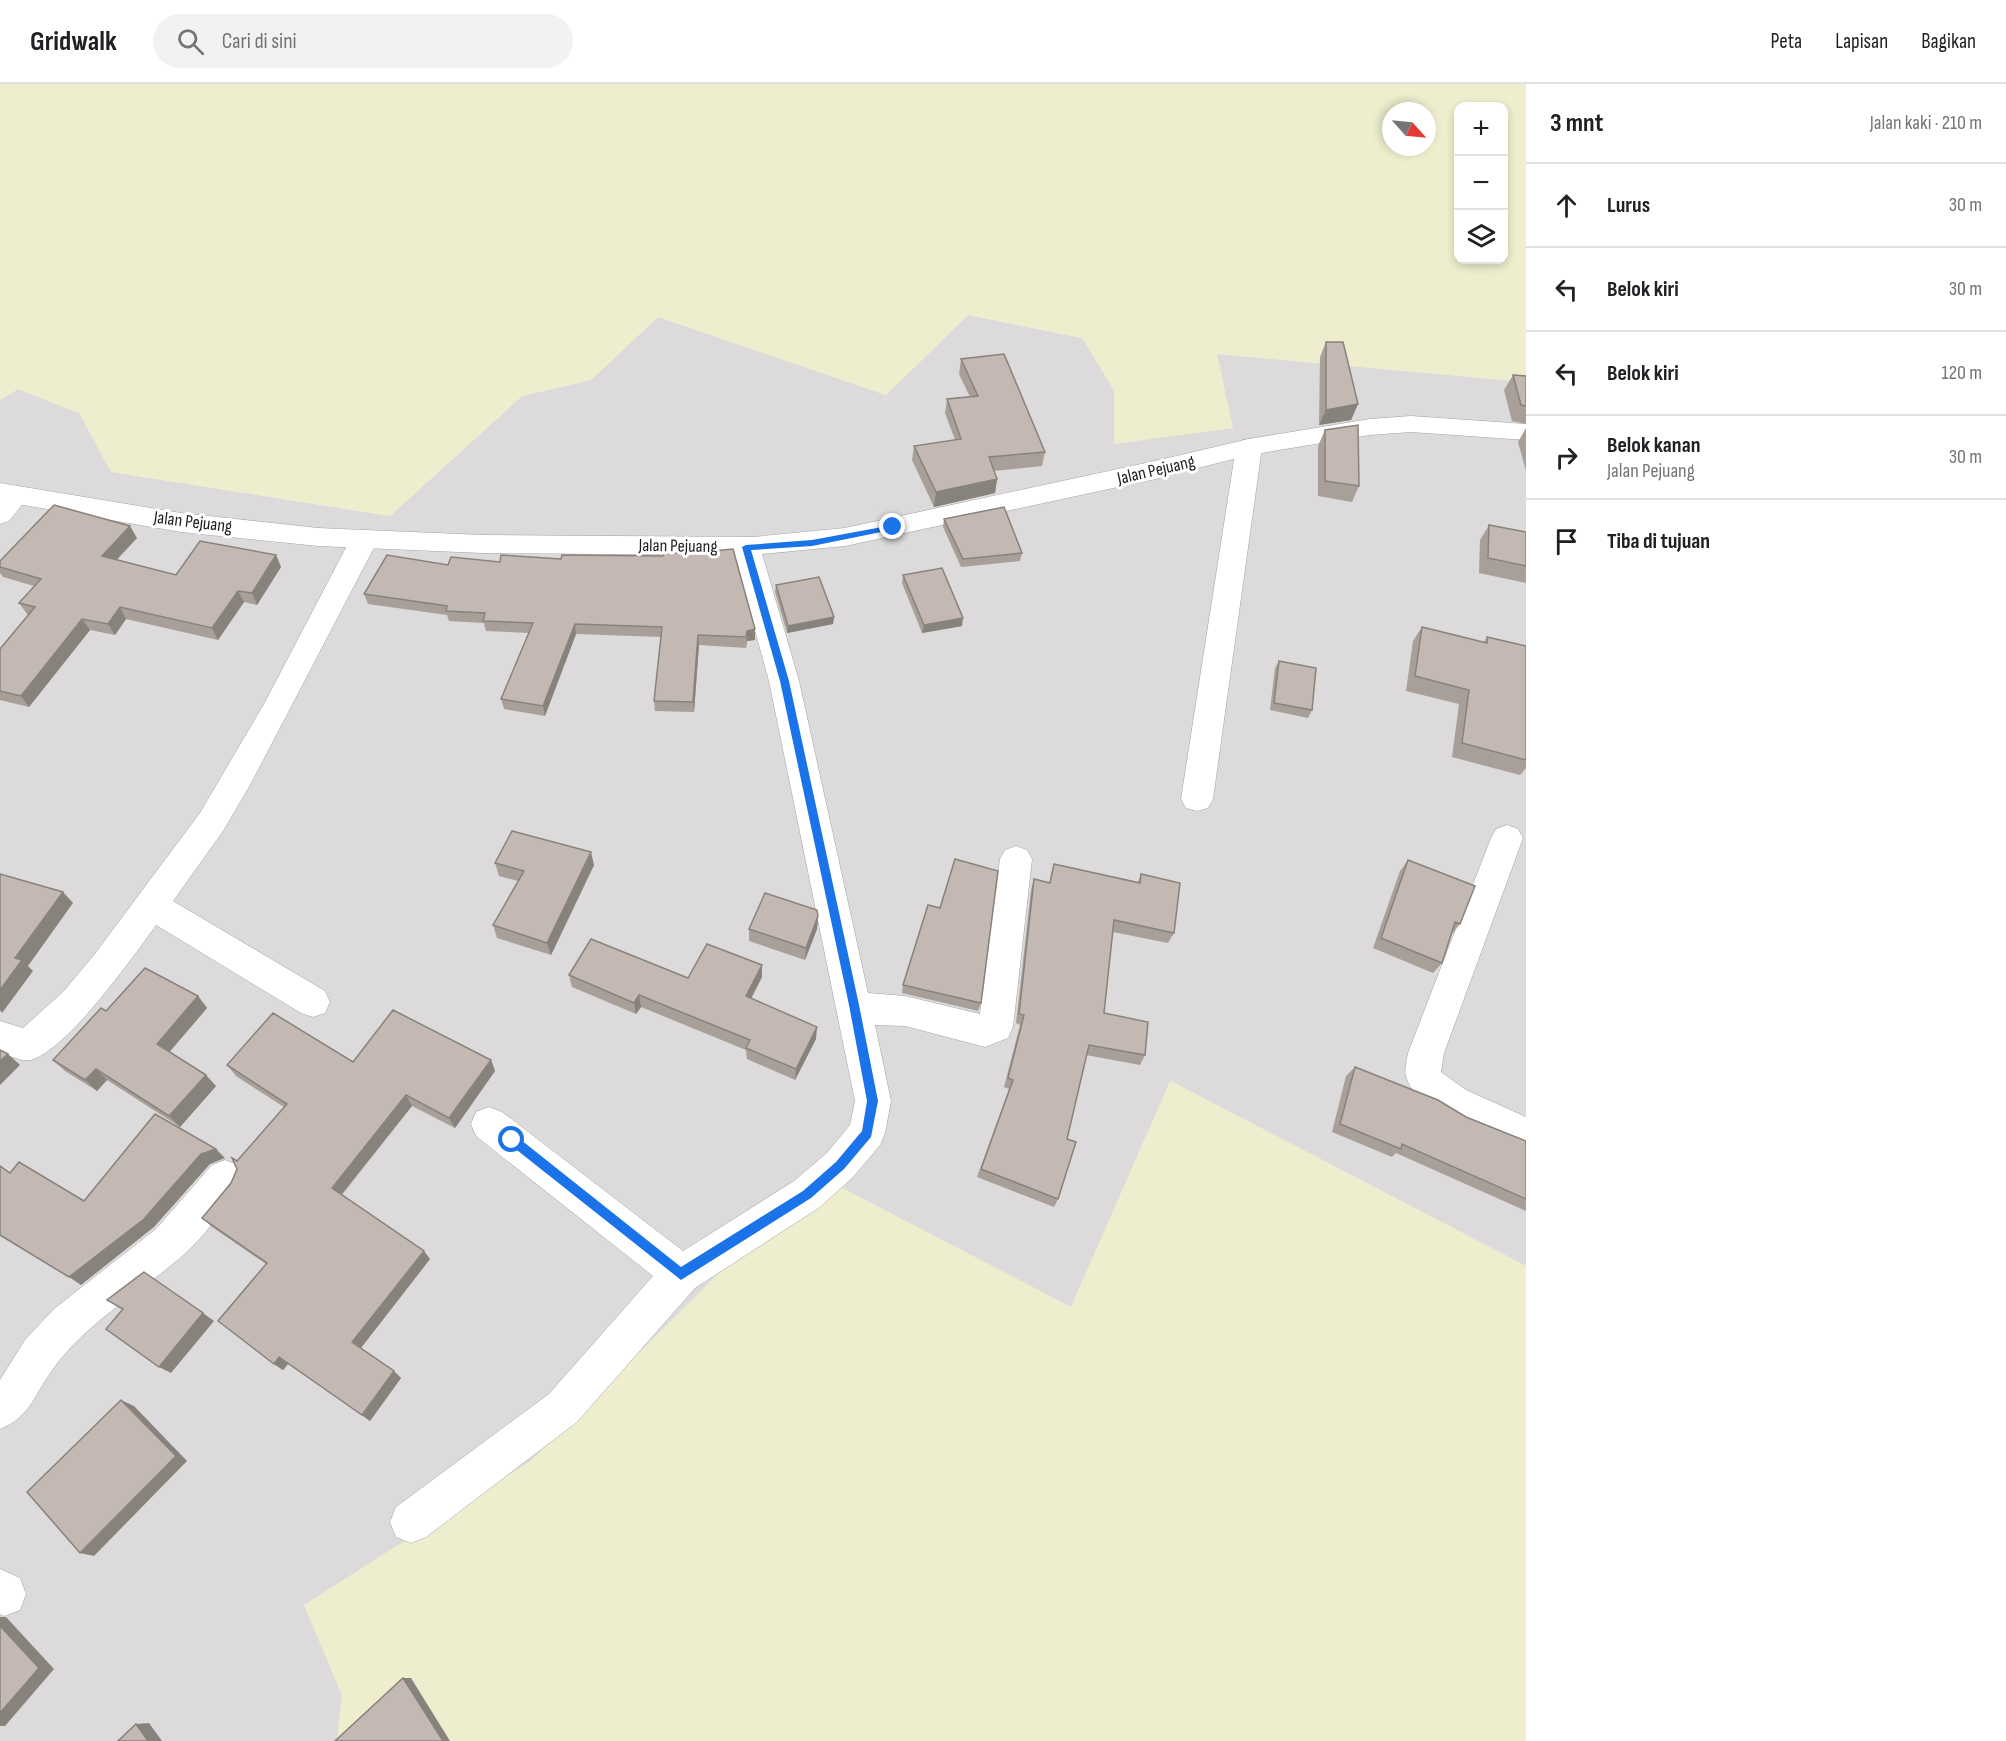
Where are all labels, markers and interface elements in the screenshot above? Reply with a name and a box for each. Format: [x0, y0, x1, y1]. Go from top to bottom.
search box [153, 14, 573, 68]
text: Gridwalk [30, 25, 117, 58]
icon: search [174, 25, 207, 58]
text: Cari di sini [222, 28, 297, 55]
text: Peta [1771, 29, 1802, 54]
text: Lapisan [1835, 29, 1888, 54]
text: Bagikan [1921, 29, 1976, 54]
north arrow [1382, 102, 1436, 156]
map controls [1454, 102, 1508, 264]
button: + [1454, 102, 1508, 156]
text: 3 mnt [1550, 108, 1603, 139]
text: Jalan kaki · 210 m [1870, 111, 1982, 135]
button: − [1454, 156, 1508, 210]
icon: ahead [1550, 189, 1583, 222]
text: Lurus [1607, 192, 1650, 219]
text: 30 m [1949, 193, 1982, 217]
button: layers [1454, 210, 1508, 264]
icon: left [1550, 273, 1583, 306]
text: Belok kiri [1607, 276, 1679, 303]
text: 30 m [1949, 277, 1982, 301]
icon: left [1550, 357, 1583, 390]
text: Belok kiri [1607, 360, 1679, 387]
text: 120 m [1942, 361, 1982, 385]
text: Belok kanan [1607, 432, 1700, 459]
icon: right [1550, 441, 1583, 474]
text: 30 m [1949, 445, 1982, 469]
street label: Jalan Pejuang [1114, 451, 1197, 489]
text: Jalan Pejuang [1607, 459, 1695, 483]
street label: Jalan Pejuang [152, 507, 233, 537]
route end [879, 513, 905, 539]
icon: arrive [1550, 525, 1583, 558]
text: Tiba di tujuan [1607, 528, 1710, 555]
street label: Jalan Pejuang [637, 535, 718, 557]
route start [498, 1126, 524, 1152]

